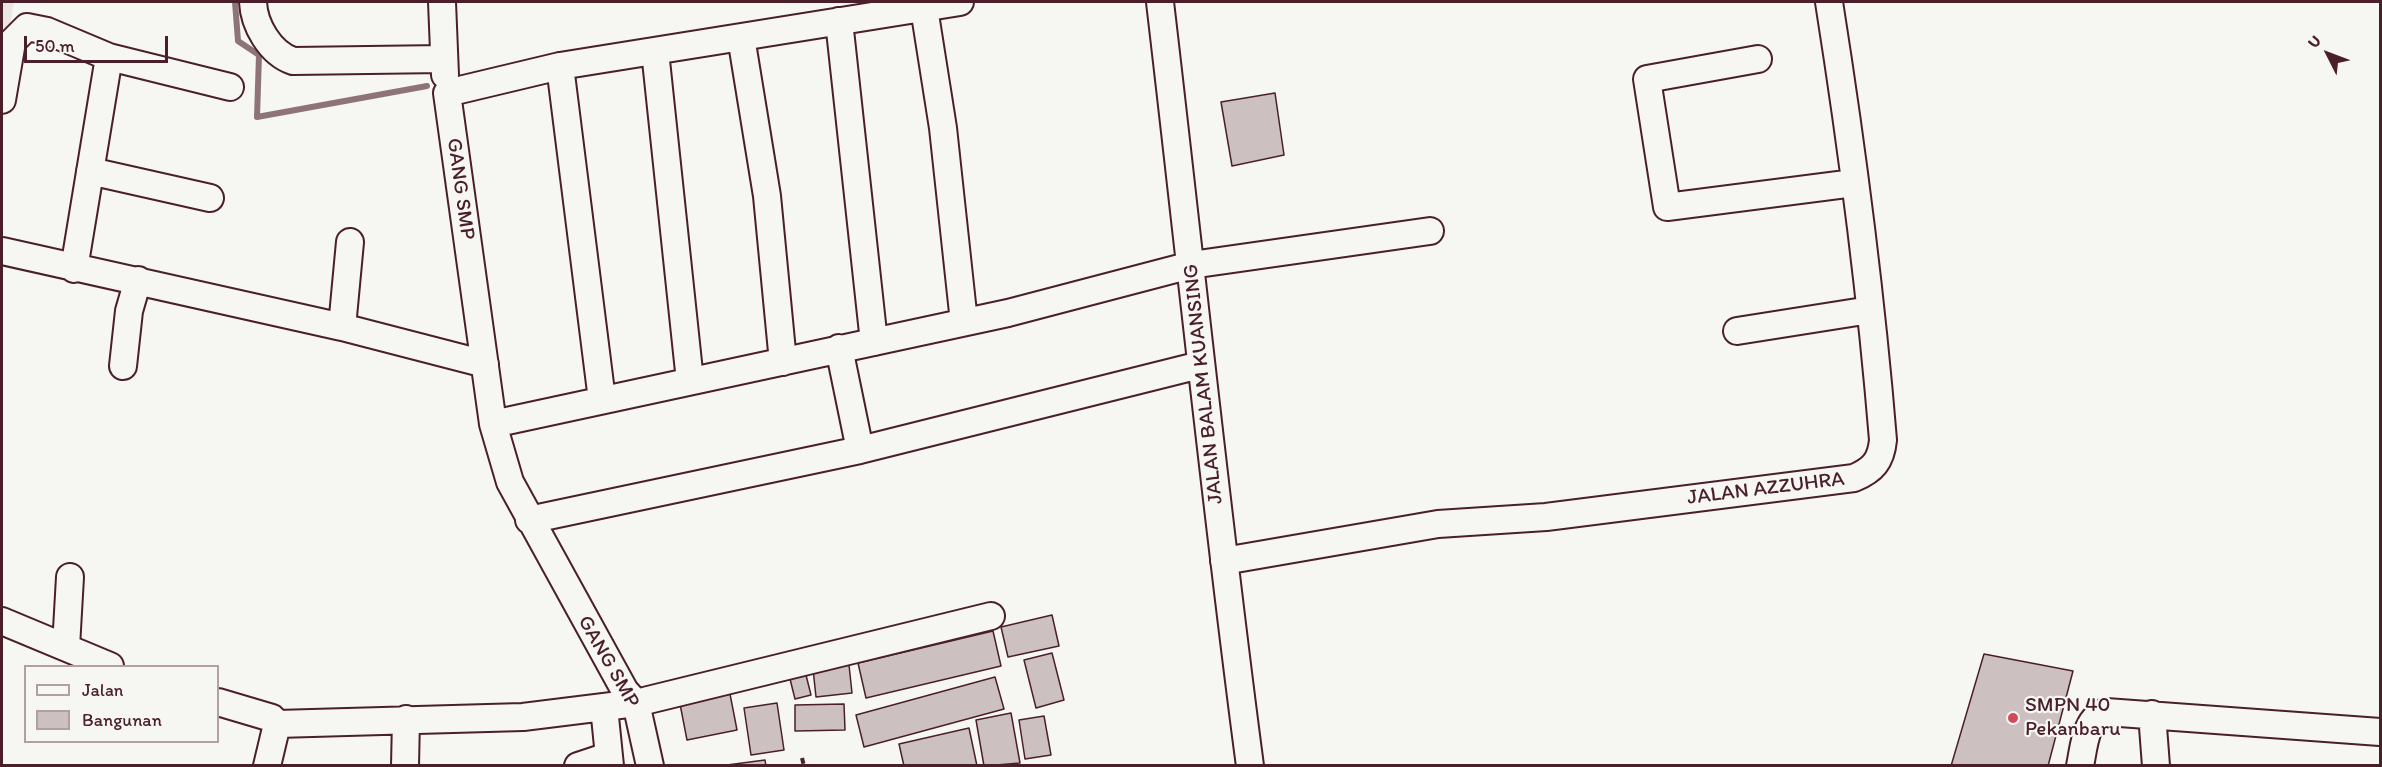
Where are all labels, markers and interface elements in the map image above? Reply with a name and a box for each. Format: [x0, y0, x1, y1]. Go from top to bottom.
scale bar [27, 24, 171, 62]
north arrow [2298, 24, 2358, 84]
text: U [2304, 31, 2325, 52]
text: 50 m [35, 35, 75, 57]
street label: GANG SMP [440, 137, 480, 241]
street label: JALAN BALAM KUANSING [1179, 263, 1229, 505]
street label: JALAN AZZUHRA [1686, 467, 1846, 511]
street label: GANG SMP [572, 611, 644, 713]
legend [24, 665, 219, 743]
text: Jalan [82, 679, 123, 701]
place label: SMPN 40 Pekanbaru [2025, 693, 2121, 743]
text: Bangunan [82, 709, 162, 731]
marker: SMPN 40 Pekanbaru [2006, 711, 2020, 725]

